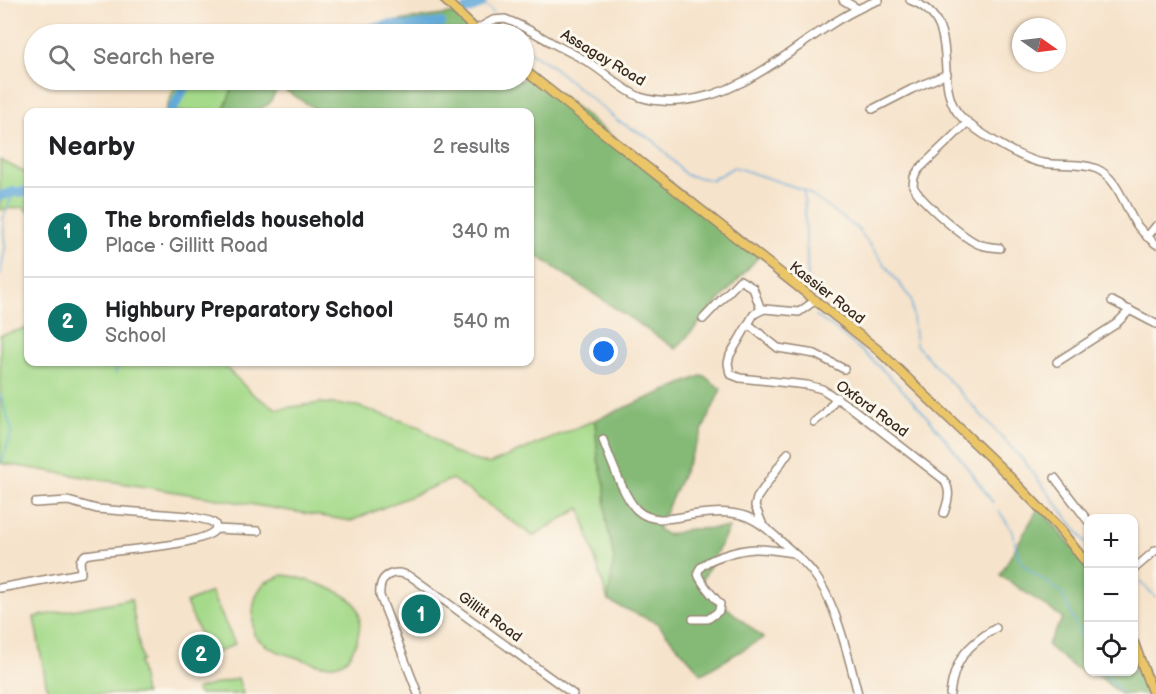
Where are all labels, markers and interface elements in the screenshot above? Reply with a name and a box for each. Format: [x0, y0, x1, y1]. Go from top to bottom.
north arrow [1012, 18, 1066, 72]
search box [24, 24, 534, 90]
street label: Assagay Road [557, 25, 649, 91]
icon: search [45, 41, 78, 74]
text: Search here [93, 44, 215, 71]
text: Nearby [48, 132, 135, 163]
text: 2 results [433, 135, 510, 159]
text: The bromfields household [105, 207, 364, 234]
text: 1 [63, 220, 72, 244]
text: 340 m [452, 220, 510, 244]
text: Place · Gillitt Road [105, 234, 268, 258]
street label: Kassier Road [785, 258, 869, 328]
text: Highbury Preparatory School [105, 297, 393, 324]
text: 2 [62, 310, 73, 334]
text: 540 m [453, 310, 510, 334]
text: School [105, 324, 166, 348]
your location [589, 337, 618, 366]
street label: Oxford Road [832, 376, 912, 442]
map controls [1084, 514, 1138, 676]
button: + [1084, 514, 1138, 568]
button: − [1084, 568, 1138, 622]
street label: Gillitt Road [454, 587, 526, 647]
pin: 1 [402, 592, 440, 636]
button: locate [1084, 622, 1138, 676]
pin: 2 [182, 632, 220, 676]

